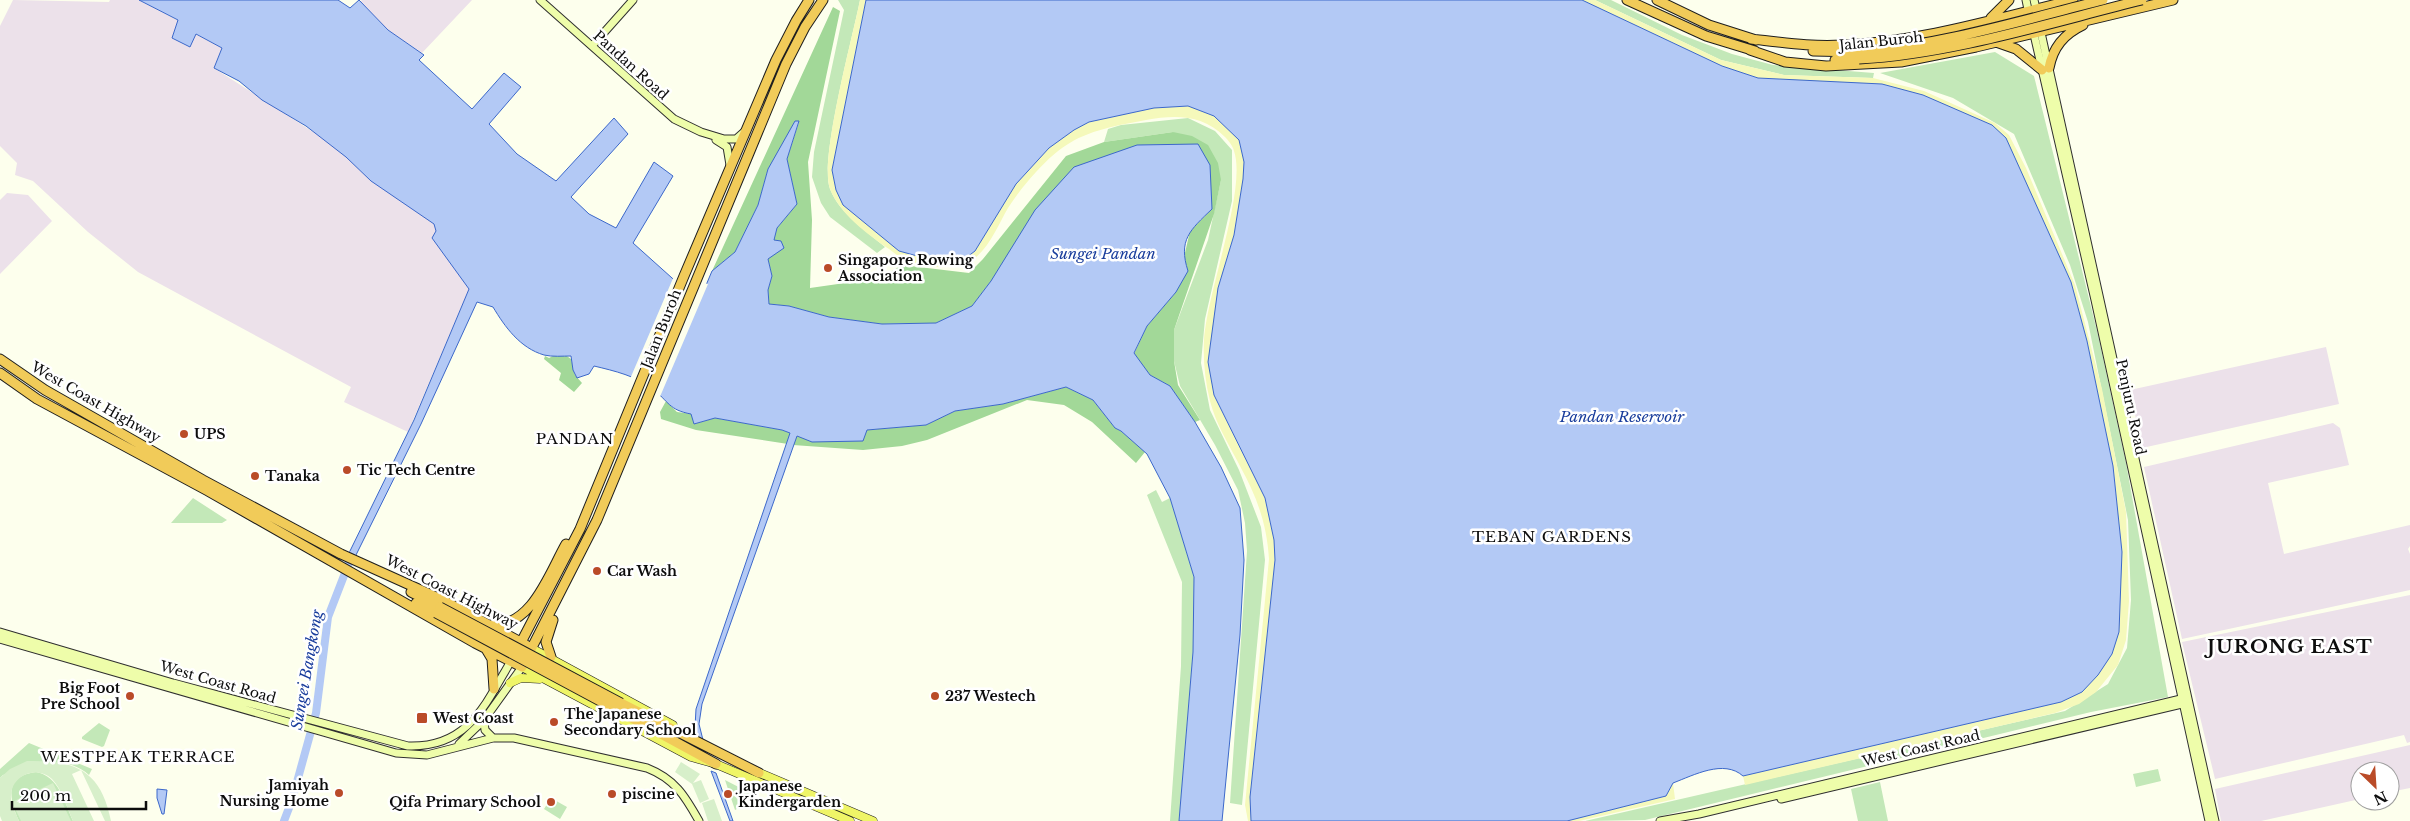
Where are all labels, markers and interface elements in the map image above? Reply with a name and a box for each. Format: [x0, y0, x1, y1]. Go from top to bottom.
street label: Pandan Road [590, 27, 673, 104]
street label: Jalan Buroh [1836, 28, 1924, 55]
water label: Sungei Pandan [1050, 244, 1156, 263]
place label: Singapore Rowing Association [837, 251, 974, 285]
marker: Singapore Rowing Association [822, 262, 834, 274]
street label: Jalan Buroh [636, 286, 685, 373]
street label: West Coast Highway [27, 357, 164, 446]
street label: Penjuru Road [2112, 357, 2150, 457]
water label: Pandan Reservoir [1559, 407, 1685, 426]
place label: UPS [194, 425, 226, 443]
marker: UPS [178, 428, 190, 440]
district label: PANDAN [536, 429, 614, 448]
place label: Tic Tech Centre [357, 461, 475, 479]
marker: Tic Tech Centre [341, 464, 353, 476]
place label: Tanaka [265, 467, 320, 485]
marker: Tanaka [249, 470, 261, 482]
district label: TEBAN GARDENS [1472, 527, 1632, 546]
street label: West Coast Highway [382, 550, 521, 633]
place label: Car Wash [607, 562, 677, 580]
marker: Car Wash [591, 565, 603, 577]
water label: Sungei Bangkong [287, 608, 327, 731]
district label: JURONG EAST [2203, 635, 2373, 658]
street label: West Coast Road [157, 657, 279, 707]
place label: Big Foot Pre School [41, 679, 121, 713]
place label: 237 Westech [945, 687, 1036, 705]
marker: Big Foot Pre School [124, 690, 136, 702]
marker: 237 Westech [929, 690, 941, 702]
place label: The Japanese Secondary School [564, 705, 697, 739]
place label: West Coast [432, 709, 514, 727]
marker: West Coast [415, 711, 429, 725]
marker: The Japanese Secondary School [548, 716, 560, 728]
street label: West Coast Road [1859, 726, 1982, 771]
district label: WESTPEAK TERRACE [40, 747, 235, 766]
north arrow [2350, 761, 2400, 811]
place label: Jamiyah Nursing Home [220, 776, 329, 810]
place label: Japanese Kindergarden [735, 777, 841, 811]
scale bar [12, 778, 146, 810]
place label: piscine [622, 785, 675, 803]
text: 200 m [20, 786, 71, 805]
marker: Jamiyah Nursing Home [333, 787, 345, 799]
text: N [2371, 787, 2390, 809]
marker: piscine [606, 788, 618, 800]
marker: Japanese Kindergarden [722, 788, 734, 800]
place label: Qifa Primary School [389, 793, 541, 811]
marker: Qifa Primary School [545, 796, 557, 808]

